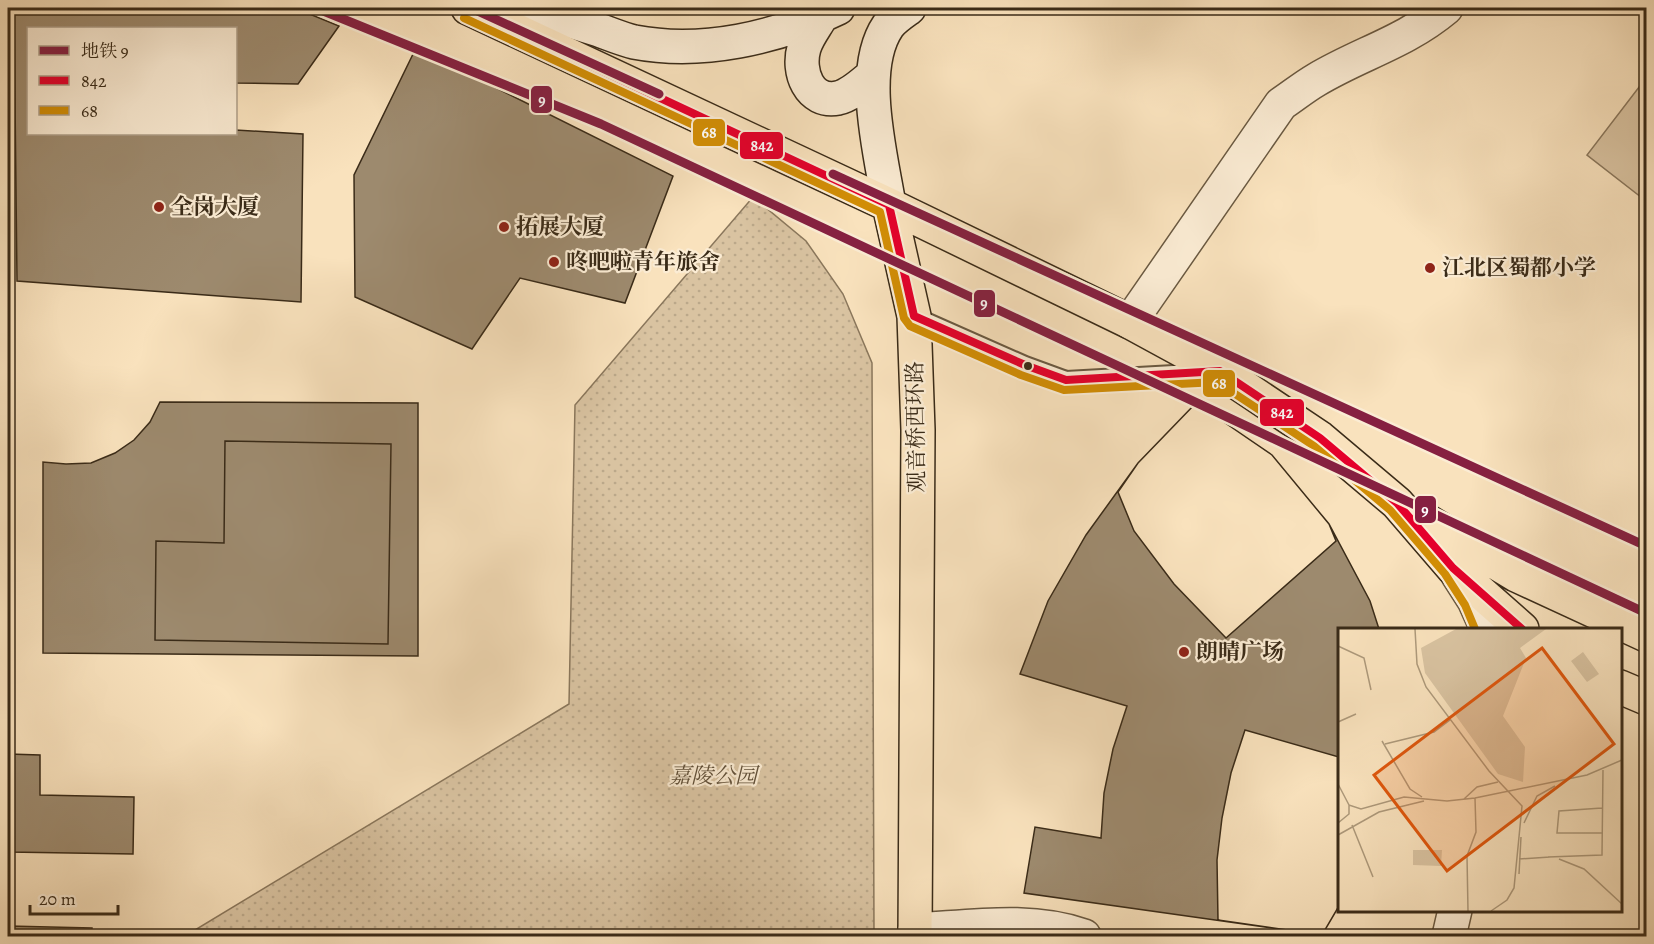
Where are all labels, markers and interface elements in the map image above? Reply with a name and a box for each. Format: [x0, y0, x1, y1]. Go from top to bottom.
legend [27, 27, 237, 135]
text: 地铁 9 [81, 39, 129, 63]
text: 842 [81, 69, 107, 93]
line badge: 9 [530, 85, 553, 114]
text: 9 [538, 90, 546, 112]
text: 68 [81, 99, 98, 123]
line badge: 68 [692, 118, 726, 147]
text: 68 [701, 122, 717, 144]
line badge: 842 [739, 131, 784, 160]
text: 842 [751, 135, 774, 157]
place label: 全岗大厦 [171, 192, 259, 222]
marker: 全岗大厦 [152, 200, 166, 214]
place label: 拓展大厦 [516, 212, 604, 242]
marker: 拓展大厦 [497, 220, 511, 234]
place label: 咚吧啦青年旅舍 [566, 247, 720, 277]
place label: 江北区蜀都小学 [1442, 253, 1596, 283]
marker: 咚吧啦青年旅舍 [547, 255, 561, 269]
marker: 江北区蜀都小学 [1423, 261, 1437, 275]
line badge: 9 [973, 289, 996, 318]
text: 9 [980, 293, 988, 315]
unlabelled marker [1022, 360, 1034, 372]
street label: 观音桥西环路 [900, 361, 932, 493]
line badge: 68 [1202, 369, 1236, 398]
text: 68 [1211, 373, 1227, 395]
line badge: 842 [1259, 398, 1305, 427]
text: 842 [1271, 402, 1294, 424]
line badge: 9 [1414, 495, 1437, 524]
text: 9 [1421, 500, 1429, 522]
inset map [1338, 628, 1621, 911]
place label: 朗晴广场 [1196, 637, 1284, 667]
marker: 朗晴广场 [1177, 645, 1191, 659]
park label: 嘉陵公园 [669, 761, 760, 791]
scale bar [30, 878, 118, 916]
text: 20 m [39, 887, 76, 911]

